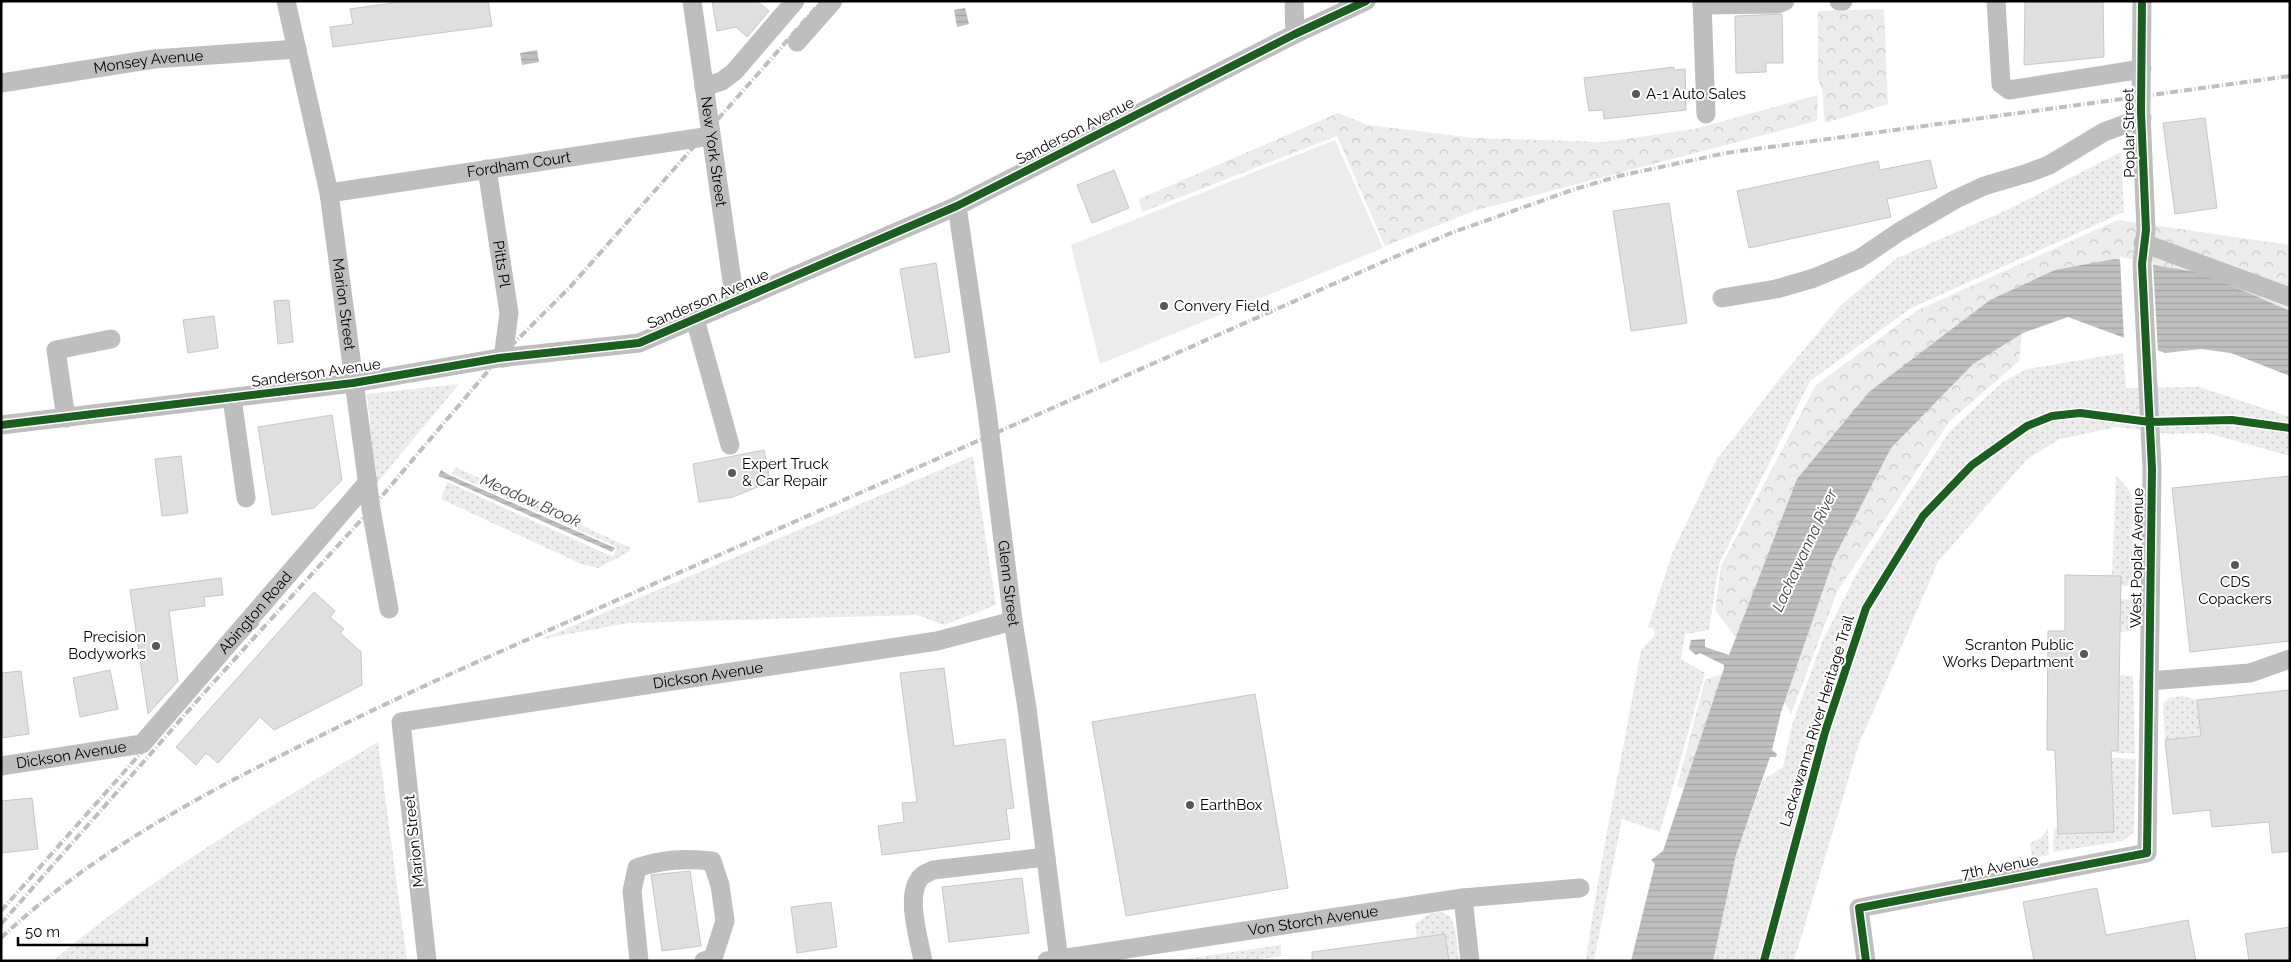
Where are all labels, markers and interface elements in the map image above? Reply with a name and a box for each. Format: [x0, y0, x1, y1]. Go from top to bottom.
street label: Monsey Avenue [92, 47, 204, 77]
place label: A-1 Auto Sales [1646, 85, 1746, 103]
marker: A-1 Auto Sales [1630, 88, 1642, 100]
street label: Poplar Street [2119, 88, 2139, 178]
street label: Sanderson Avenue [1013, 93, 1137, 169]
street label: New York Street [697, 95, 730, 208]
street label: Fordham Court [466, 148, 572, 181]
street label: Pitts Pl [489, 239, 514, 289]
street label: Marion Street [329, 257, 359, 352]
street label: Sanderson Avenue [644, 265, 772, 333]
place label: Convery Field [1174, 297, 1269, 315]
marker: Convery Field [1158, 300, 1170, 312]
street label: Sanderson Avenue [250, 355, 382, 391]
place label: Expert Truck & Car Repair [742, 455, 829, 490]
marker: Expert Truck & Car Repair [726, 467, 738, 479]
water label: Meadow Brook [478, 470, 584, 531]
water label: Lackawanna River [1768, 486, 1841, 614]
street label: West Poplar Avenue [2127, 488, 2147, 628]
street label: Glenn Street [994, 539, 1023, 628]
marker: CDS Copackers [2229, 559, 2241, 571]
street label: Abington Road [215, 568, 296, 658]
place label: CDS Copackers [2198, 573, 2272, 608]
street label: Lackawanna River Heritage Trail [1776, 612, 1858, 829]
place label: Precision Bodyworks [68, 628, 146, 663]
place label: Scranton Public Works Department [1943, 636, 2074, 671]
marker: Precision Bodyworks [150, 640, 162, 652]
marker: Scranton Public Works Department [2078, 648, 2090, 660]
street label: Dickson Avenue [652, 658, 765, 693]
street label: Dickson Avenue [15, 738, 128, 773]
street label: Marion Street [400, 794, 428, 888]
place label: EarthBox [1200, 796, 1263, 814]
marker: EarthBox [1184, 799, 1196, 811]
street label: 7th Avenue [1960, 851, 2040, 883]
street label: Von Storch Avenue [1247, 902, 1380, 939]
scale bar [18, 914, 146, 946]
text: 50 m [25, 923, 60, 941]

